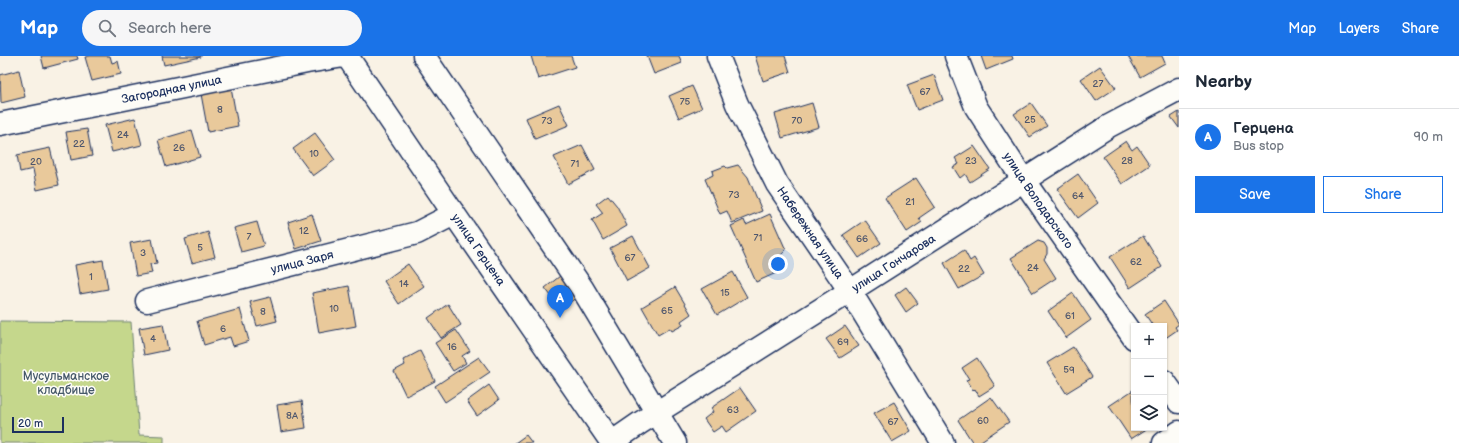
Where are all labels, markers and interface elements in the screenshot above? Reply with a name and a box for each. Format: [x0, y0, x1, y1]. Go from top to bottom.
search box [82, 10, 362, 46]
text: Map [20, 17, 58, 40]
icon: search [96, 17, 118, 39]
text: Search here [128, 19, 211, 38]
text: Map [1288, 20, 1316, 37]
text: Layers [1338, 20, 1380, 37]
text: Share [1402, 20, 1439, 37]
street label: Загородная улица [120, 72, 223, 107]
text: Nearby [1195, 72, 1252, 92]
house number: 27 [1093, 78, 1103, 90]
house number: 67 [919, 86, 931, 98]
house number: 75 [680, 96, 691, 108]
house number: 8 [217, 104, 223, 116]
house number: 25 [1024, 114, 1036, 126]
house number: 73 [541, 115, 553, 127]
house number: 70 [792, 115, 803, 127]
text: Герцена [1233, 119, 1293, 138]
house number: 24 [117, 129, 129, 141]
text: A [1204, 129, 1212, 145]
text: 90 m [1414, 129, 1443, 145]
house number: 22 [73, 138, 85, 150]
text: Bus stop [1233, 138, 1284, 154]
house number: 26 [173, 142, 185, 154]
house number: 10 [309, 148, 319, 160]
street label: улица Володарского [1000, 150, 1076, 251]
house number: 23 [965, 155, 977, 167]
house number: 28 [1121, 155, 1133, 167]
house number: 20 [30, 156, 42, 168]
house number: 71 [571, 158, 580, 170]
button: Save [1195, 176, 1315, 213]
button: Share [1323, 176, 1443, 213]
street label: Набережная улица [774, 184, 847, 282]
house number: 73 [728, 189, 740, 201]
house number: 64 [1072, 190, 1084, 202]
house number: 21 [905, 196, 915, 208]
street label: улица Герцена [448, 211, 509, 288]
house number: 12 [299, 225, 309, 237]
house number: 7 [247, 231, 252, 243]
street label: улица Гончарова [849, 231, 938, 295]
house number: 71 [754, 232, 763, 244]
house number: 66 [856, 233, 868, 245]
house number: 5 [197, 242, 203, 254]
house number: 3 [140, 247, 146, 259]
street label: улица Заря [269, 247, 335, 277]
house number: 67 [624, 252, 636, 264]
your location [768, 254, 788, 274]
house number: 62 [1130, 256, 1142, 268]
house number: 24 [1027, 262, 1039, 274]
house number: 22 [958, 263, 970, 275]
house number: 1 [89, 271, 93, 283]
house number: 14 [399, 278, 409, 290]
pin: A [547, 285, 573, 318]
house number: 15 [720, 287, 730, 299]
house number: 10 [329, 303, 339, 315]
house number: 65 [661, 305, 673, 317]
house number: 8 [260, 306, 266, 318]
house number: 61 [1065, 310, 1075, 322]
house number: 6 [220, 323, 226, 335]
map controls [1131, 323, 1167, 431]
button: + [1131, 323, 1167, 359]
house number: 4 [150, 333, 156, 345]
house number: 69 [837, 336, 849, 348]
house number: 16 [447, 341, 457, 353]
button: − [1131, 359, 1167, 395]
house number: 59 [1063, 364, 1075, 376]
park label: Мусульманское кладбище [23, 369, 110, 398]
button: layers [1131, 395, 1167, 431]
house number: 63 [727, 404, 739, 416]
house number: 8А [286, 410, 299, 422]
scale bar [12, 415, 64, 434]
house number: 60 [977, 415, 989, 427]
house number: 67 [887, 416, 899, 428]
text: 20 m [18, 417, 43, 430]

